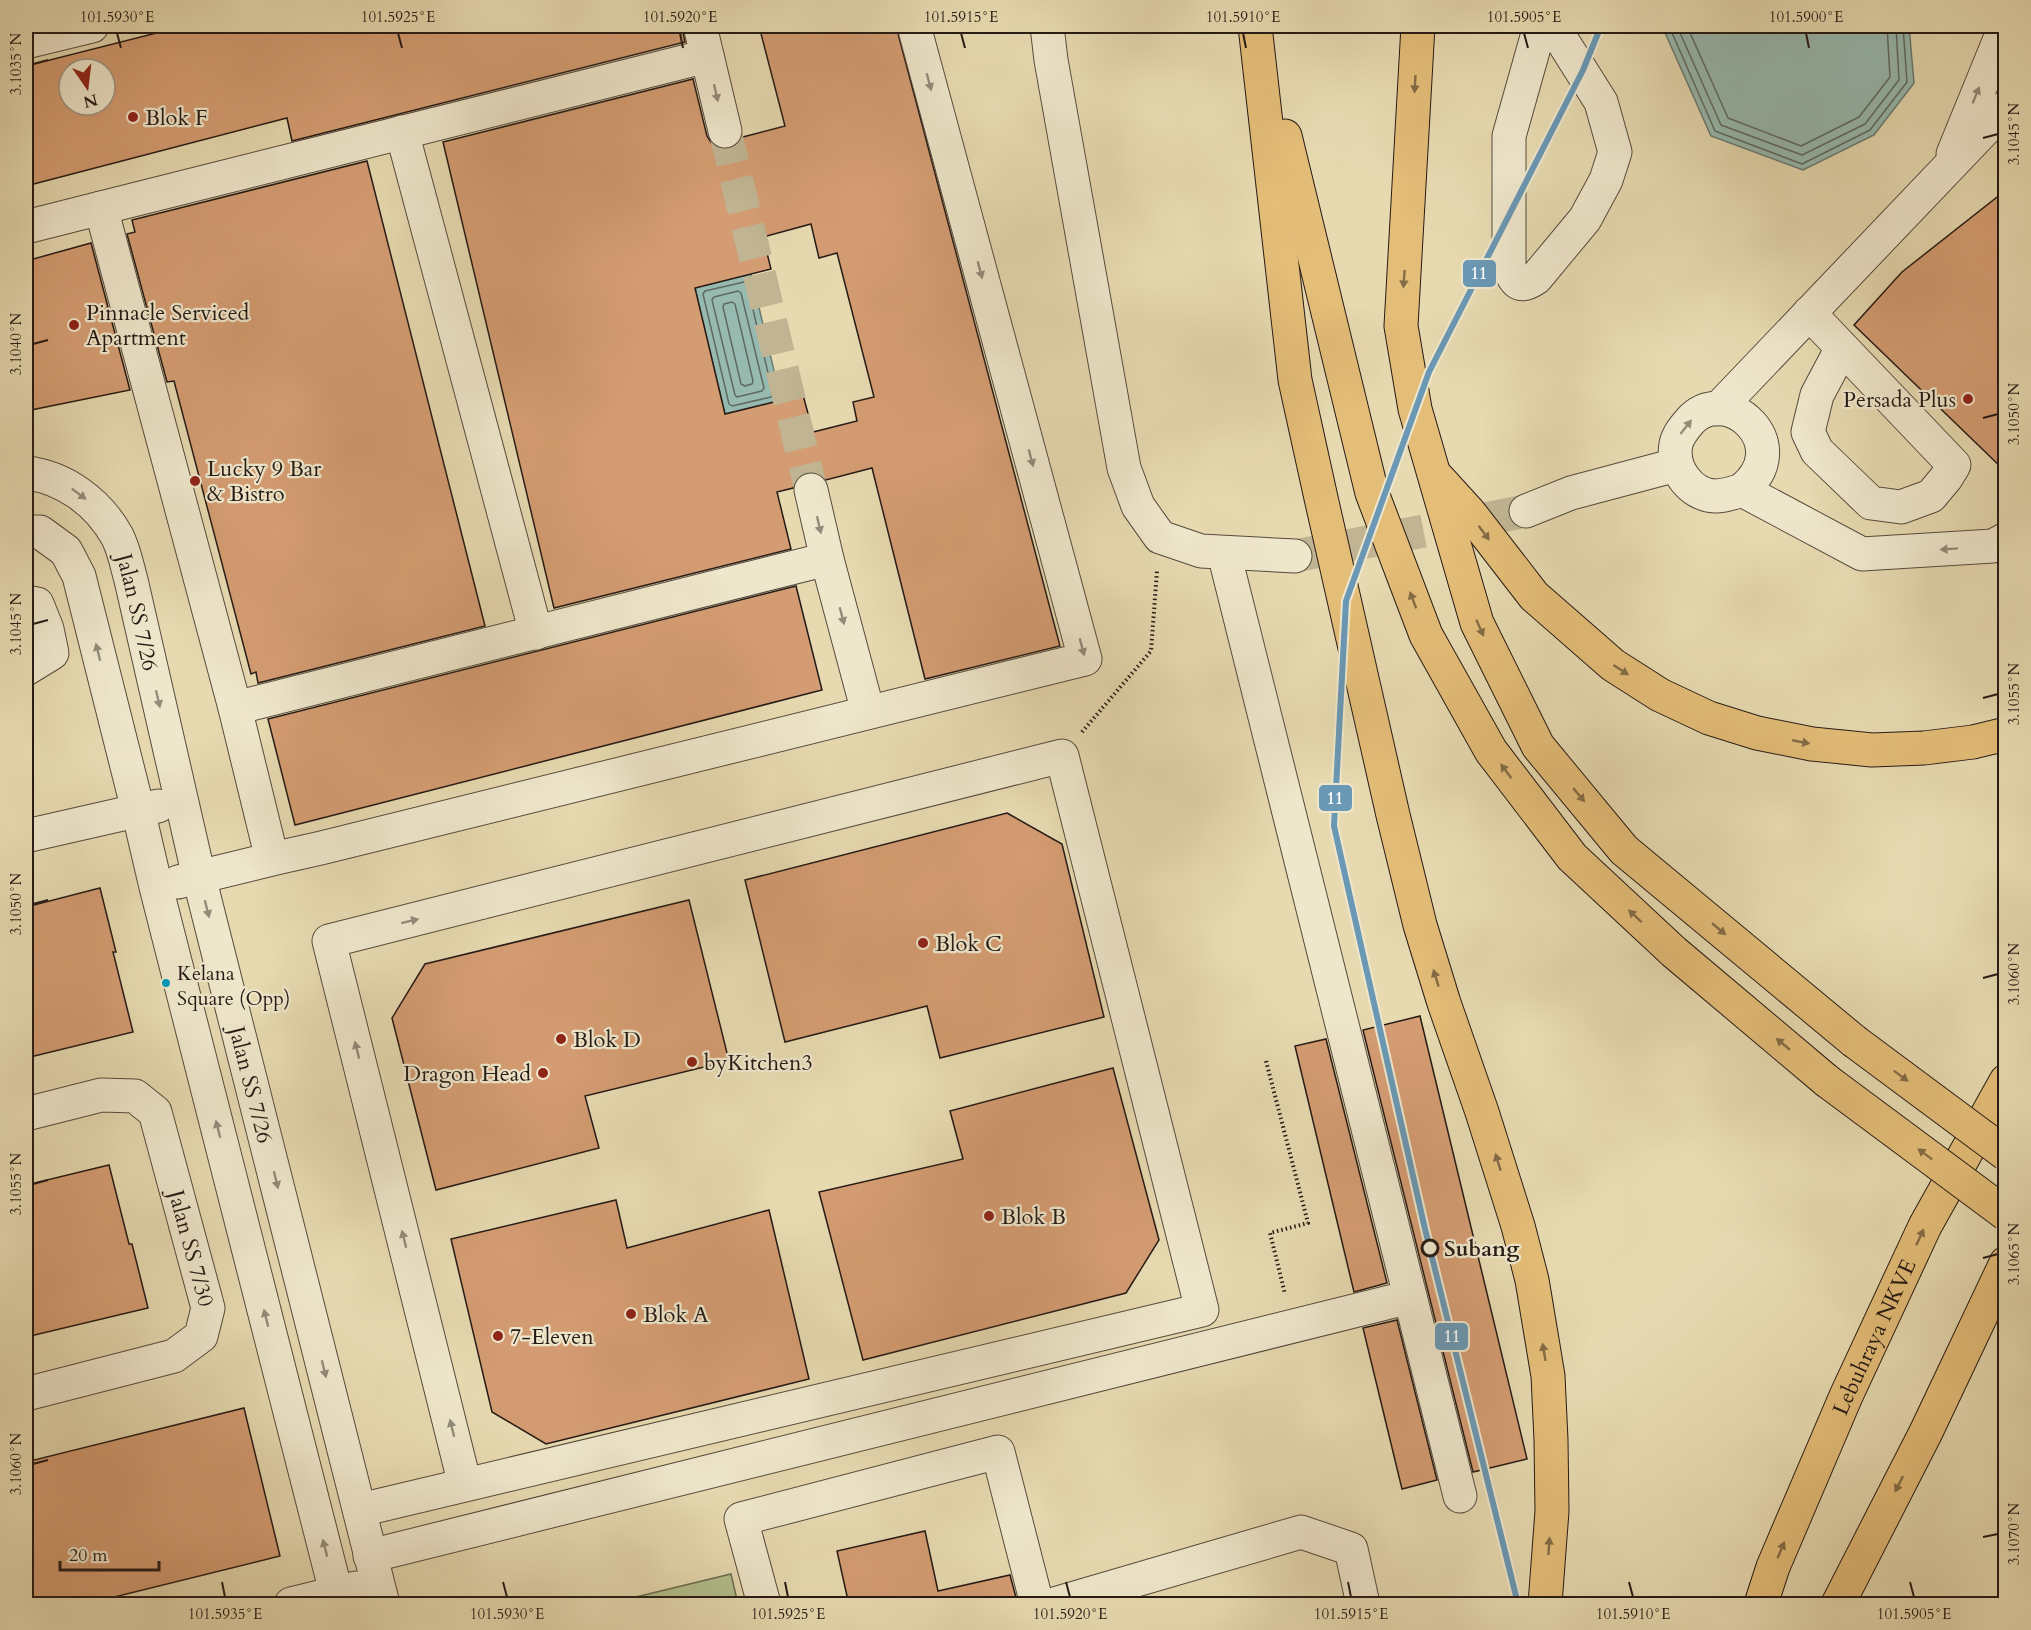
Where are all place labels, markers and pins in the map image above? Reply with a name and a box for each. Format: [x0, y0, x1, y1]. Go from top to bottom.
place label: Blok F [145, 103, 208, 133]
marker: Blok F [126, 110, 140, 124]
place label: Pinnacle Serviced Apartment [86, 298, 250, 353]
marker: Pinnacle Serviced Apartment [67, 318, 81, 332]
place label: Persada Plus [1843, 385, 1956, 415]
marker: Persada Plus [1961, 392, 1975, 406]
place label: Lucky 9 Bar & Bistro [207, 454, 322, 509]
marker: Lucky 9 Bar & Bistro [188, 474, 202, 488]
place label: Blok C [935, 929, 1002, 959]
marker: Blok C [916, 936, 930, 950]
place label: Kelana Square (Opp) [177, 960, 290, 1012]
marker: Kelana Square (Opp) [160, 977, 172, 989]
place label: Blok D [573, 1025, 641, 1055]
marker: Blok D [554, 1032, 568, 1046]
place label: byKitchen3 [704, 1048, 813, 1078]
marker: byKitchen3 [685, 1055, 699, 1069]
place label: Dragon Head [403, 1059, 531, 1089]
marker: Dragon Head [536, 1066, 550, 1080]
place label: Blok B [1001, 1202, 1066, 1232]
marker: Blok B [982, 1209, 996, 1223]
place label: Subang [1444, 1234, 1520, 1264]
marker: Subang [1421, 1239, 1439, 1257]
place label: Blok A [643, 1300, 709, 1330]
marker: Blok A [624, 1307, 638, 1321]
place label: 7-Eleven [510, 1322, 594, 1352]
marker: 7-Eleven [491, 1329, 505, 1343]

